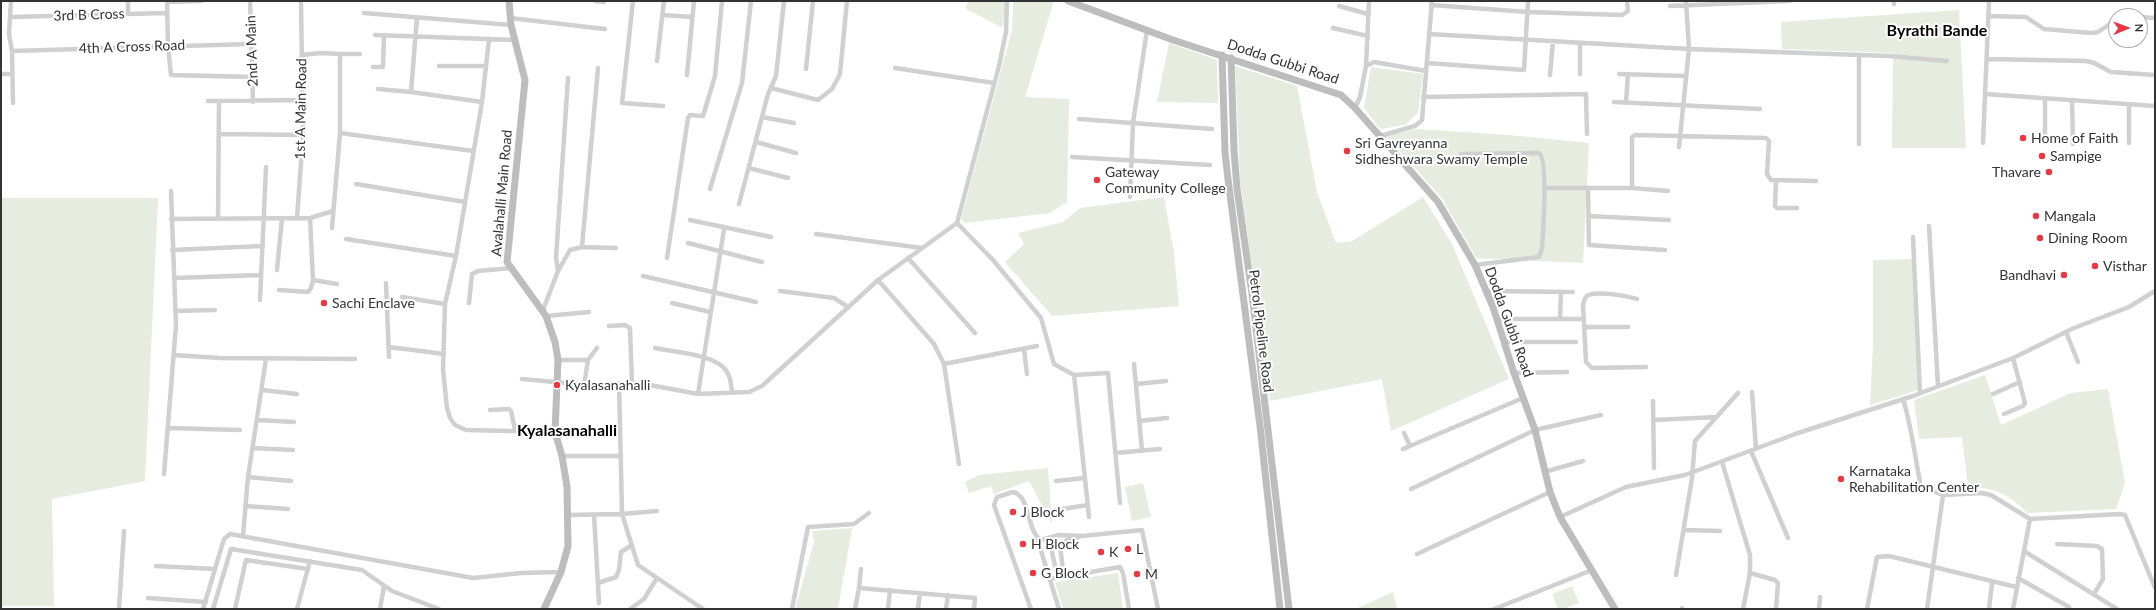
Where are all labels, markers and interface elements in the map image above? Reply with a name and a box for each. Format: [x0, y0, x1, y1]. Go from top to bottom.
street label: 3rd B Cross [53, 5, 125, 25]
north arrow [2108, 8, 2148, 48]
street label: 2nd A Main [242, 15, 262, 87]
district label: Byrathi Bande [1887, 21, 1987, 41]
text: N [2133, 23, 2146, 32]
street label: Dodda Gubbi Road [1225, 36, 1341, 88]
street label: 4th A Cross Road [79, 37, 185, 57]
street label: 1st A Main Road [292, 58, 310, 160]
street label: Avalahalli Main Road [488, 129, 516, 257]
place label: Home of Faith [2031, 130, 2118, 146]
marker: Home of Faith [2018, 133, 2028, 143]
place label: Sri Gavreyanna Sidheshwara Swamy Temple [1355, 135, 1528, 168]
marker: Sri Gavreyanna Sidheshwara Swamy Temple [1342, 146, 1352, 156]
place label: Sampige [2050, 148, 2102, 164]
marker: Sampige [2037, 151, 2047, 161]
place label: Gateway Community College [1105, 164, 1226, 196]
place label: Thavare [1992, 164, 2041, 180]
marker: Thavare [2044, 167, 2054, 177]
marker: Gateway Community College [1092, 175, 1102, 185]
place label: Mangala [2044, 208, 2096, 224]
marker: Mangala [2031, 211, 2041, 221]
place label: Dining Room [2048, 230, 2127, 246]
marker: Dining Room [2035, 233, 2045, 243]
place label: Visthar [2103, 258, 2147, 274]
marker: Visthar [2090, 261, 2100, 271]
street label: Dodda Gubbi Road [1481, 264, 1537, 380]
place label: Bandhavi [1999, 267, 2056, 283]
street label: Petrol Pipeline Road [1245, 269, 1277, 393]
marker: Bandhavi [2059, 270, 2069, 280]
place label: Sachi Enclave [332, 295, 415, 311]
marker: Sachi Enclave [319, 298, 329, 308]
place label: Kyalasanahalli [565, 377, 650, 393]
marker: Kyalasanahalli [552, 380, 562, 390]
district label: Kyalasanahalli [517, 421, 617, 441]
place label: Karnataka Rehabilitation Center [1849, 463, 1979, 496]
marker: Karnataka Rehabilitation Center [1836, 474, 1846, 484]
place label: J Block [1021, 504, 1064, 520]
marker: J Block [1008, 507, 1018, 517]
place label: H Block [1031, 536, 1079, 552]
marker: H Block [1018, 539, 1028, 549]
place label: L [1136, 541, 1143, 557]
place label: K [1109, 544, 1118, 560]
marker: L [1123, 544, 1133, 554]
marker: K [1096, 547, 1106, 557]
place label: G Block [1041, 565, 1089, 581]
place label: M [1145, 566, 1158, 582]
marker: G Block [1028, 568, 1038, 578]
marker: M [1132, 569, 1142, 579]

